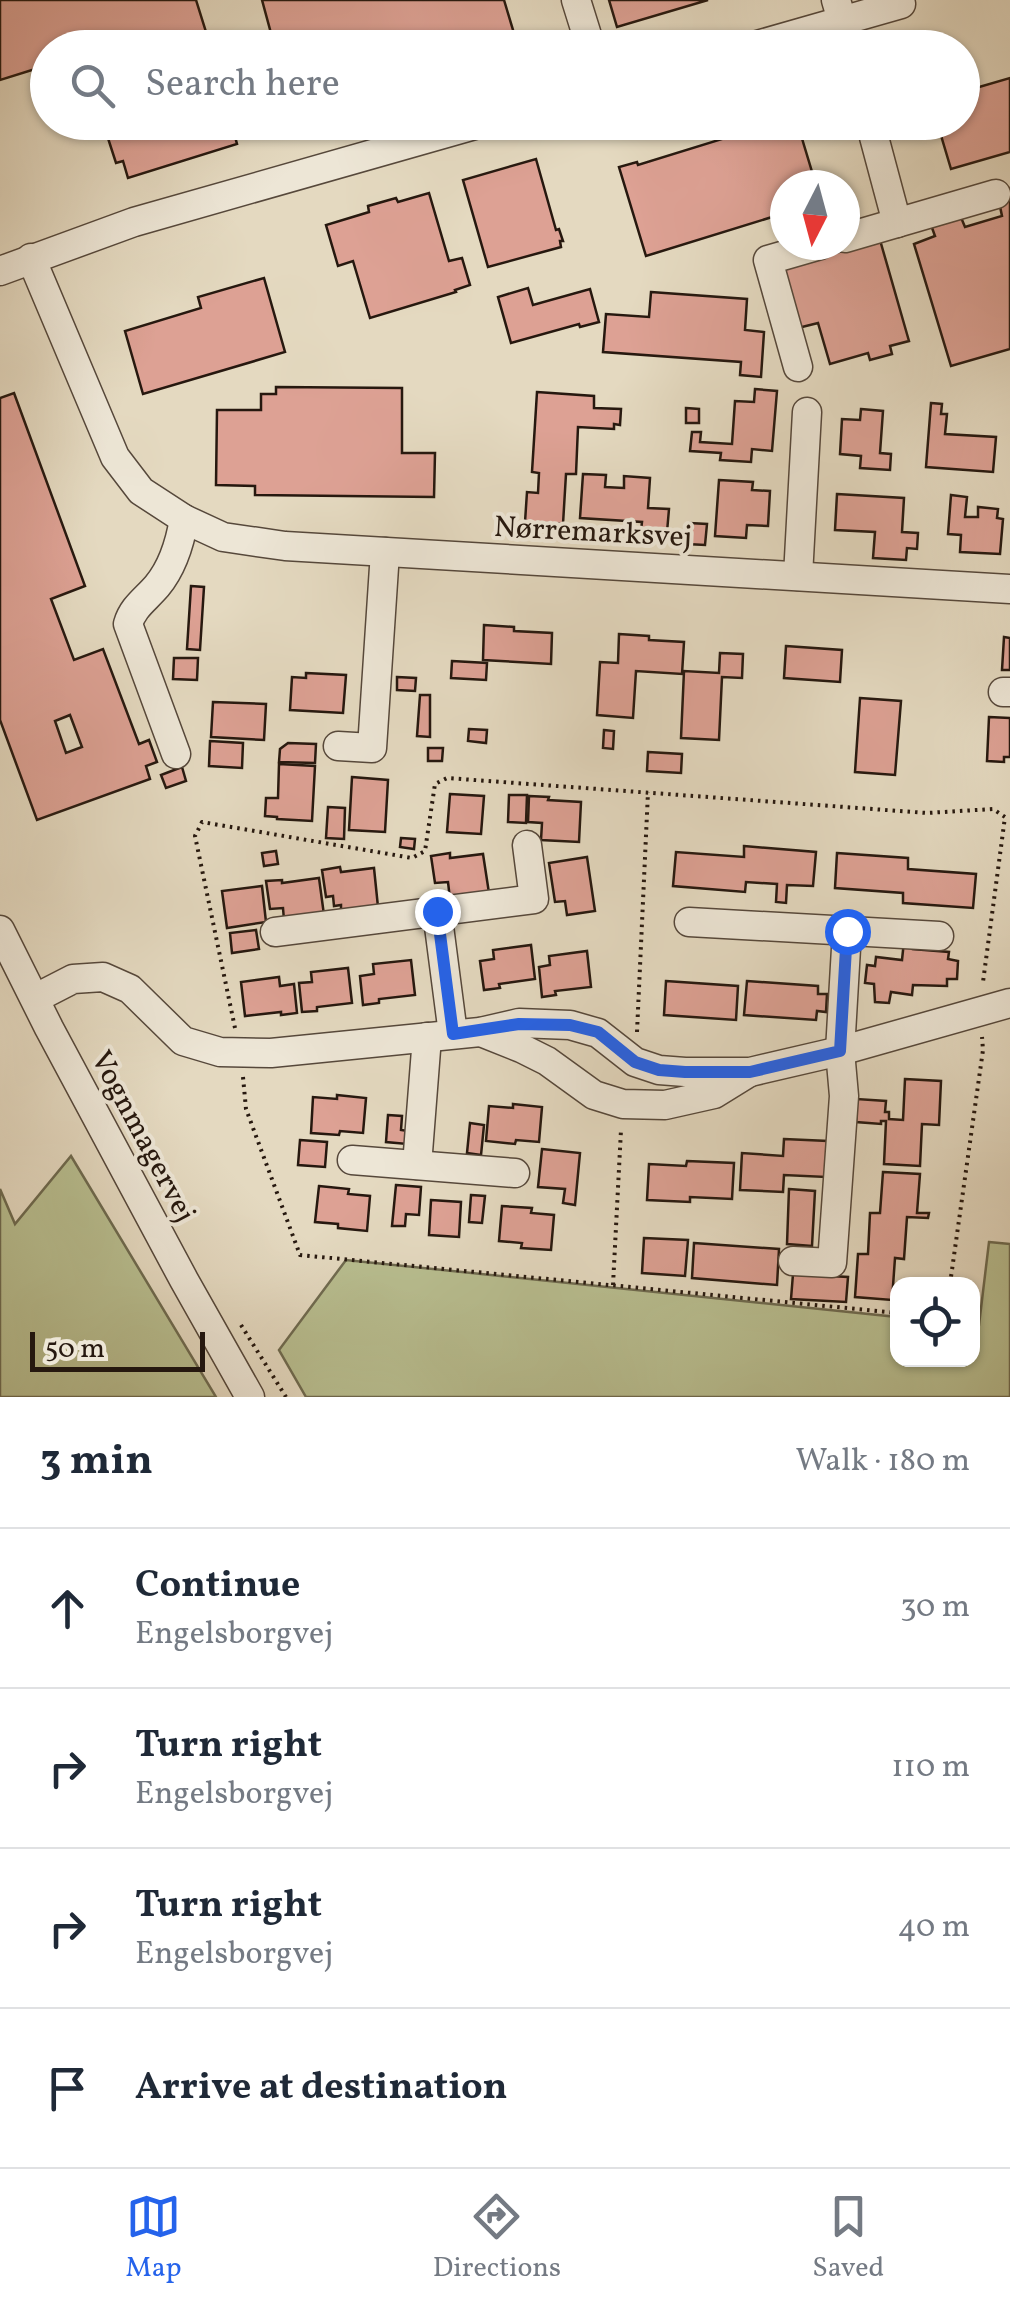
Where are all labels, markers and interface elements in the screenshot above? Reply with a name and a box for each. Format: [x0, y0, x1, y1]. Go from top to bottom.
search box [30, 30, 980, 140]
icon: search [65, 58, 120, 113]
text: Search here [145, 59, 340, 112]
north arrow [770, 170, 860, 260]
street label: Nørremarksvej [493, 507, 693, 559]
route end [415, 889, 461, 935]
route start [825, 909, 871, 955]
street label: Vognmagervej [79, 1044, 205, 1230]
map controls [890, 1277, 980, 1367]
button: locate [890, 1277, 980, 1367]
scale bar [30, 1327, 205, 1372]
text: 50 m [45, 1330, 105, 1369]
text: 3 min [40, 1433, 153, 1492]
text: Walk · 180 m [796, 1440, 970, 1484]
text: Continue [135, 1560, 300, 1613]
icon: ahead [40, 1581, 95, 1636]
text: 30 m [900, 1586, 970, 1630]
text: Engelsborgvej [135, 1613, 333, 1657]
text: Turn right [135, 1720, 322, 1773]
icon: right [40, 1741, 95, 1796]
text: 110 m [891, 1746, 970, 1790]
text: Engelsborgvej [135, 1773, 333, 1817]
text: Turn right [135, 1880, 322, 1933]
icon: right [40, 1901, 95, 1956]
text: 40 m [898, 1906, 970, 1950]
text: Engelsborgvej [135, 1933, 333, 1977]
icon: arrive [40, 2061, 95, 2116]
text: Arrive at destination [135, 2062, 508, 2115]
tab: Map [126, 2189, 182, 2288]
tab: Directions [433, 2189, 561, 2288]
tab: Saved [812, 2189, 884, 2288]

